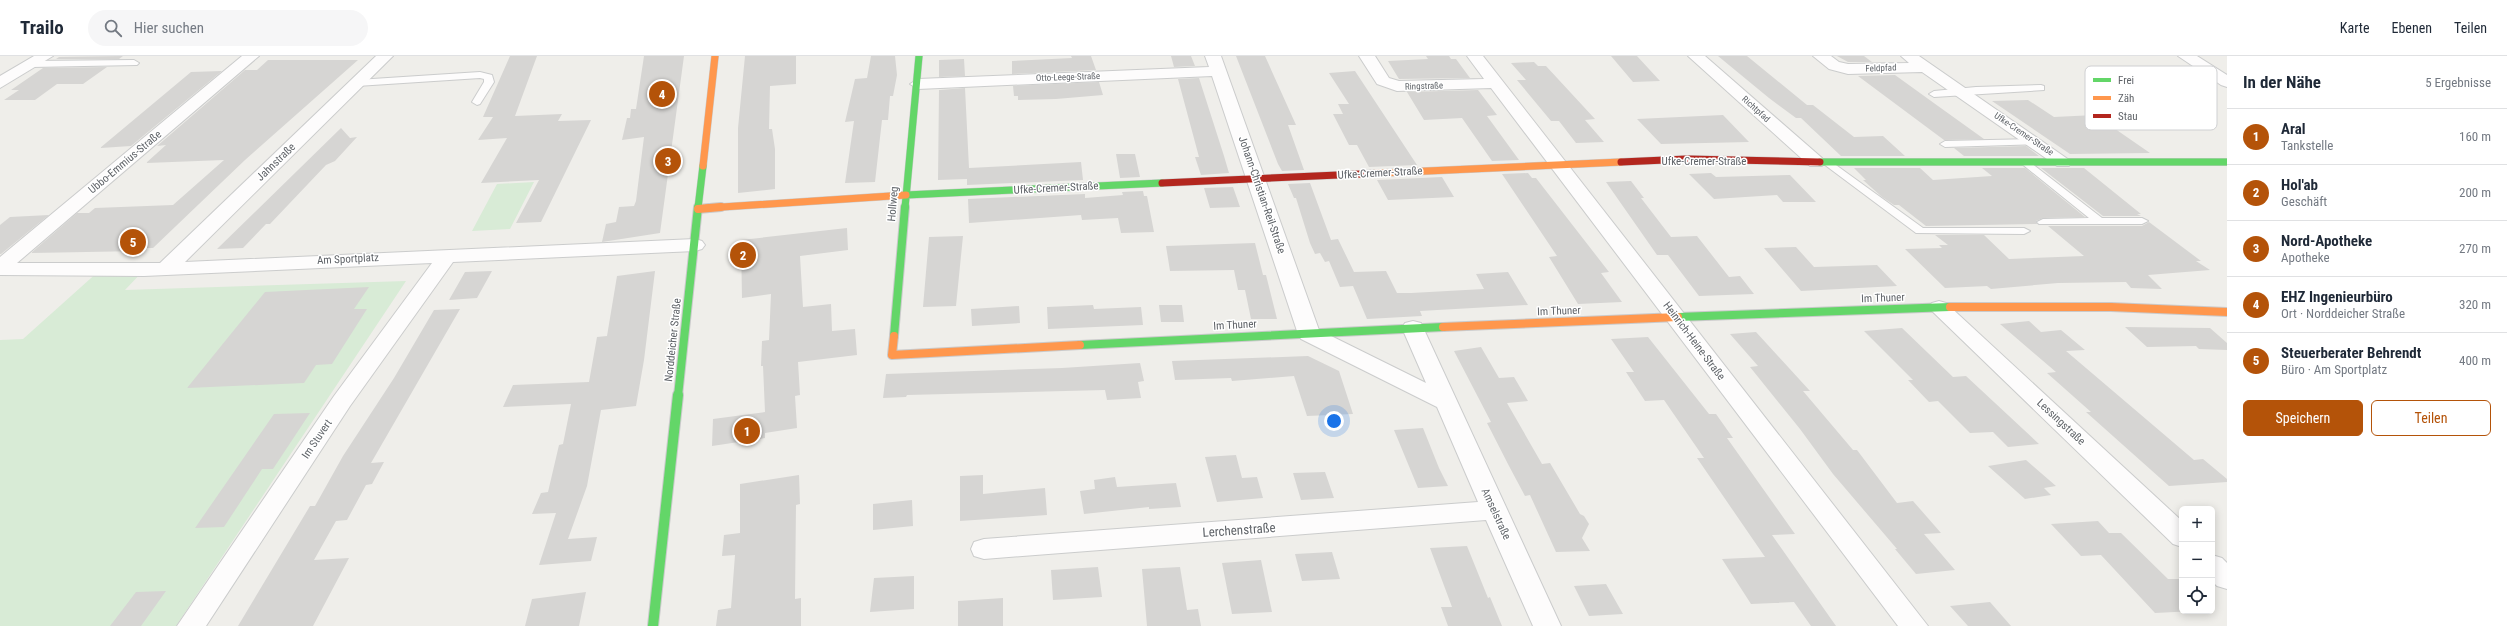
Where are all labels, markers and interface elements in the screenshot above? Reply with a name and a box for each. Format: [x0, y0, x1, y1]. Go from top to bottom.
search box [88, 10, 368, 46]
text: Trailo [20, 16, 64, 39]
icon: search [102, 17, 124, 39]
text: Hier suchen [134, 19, 204, 37]
text: Karte [2340, 20, 2369, 36]
text: Ebenen [2391, 20, 2432, 36]
text: Teilen [2454, 20, 2487, 36]
street label: Feldpfad [1865, 62, 1897, 74]
legend [2085, 66, 2217, 130]
street label: Otto-Leege-Straße [1036, 71, 1100, 83]
text: In der Nähe [2243, 72, 2321, 92]
text: Frei [2118, 74, 2134, 87]
text: 5 Ergebnisse [2425, 75, 2491, 90]
pin: 4 [649, 79, 675, 109]
street label: Ringstraße [1405, 80, 1443, 92]
text: Zäh [2118, 92, 2134, 105]
street label: Richtpfad [1740, 94, 1772, 124]
street label: Ufke-Cremer-Straße [1992, 110, 2056, 158]
text: Stau [2118, 110, 2138, 123]
text: Aral [2281, 120, 2306, 138]
street label: Ubbo-Emmius-Straße [86, 128, 164, 196]
text: 1 [2253, 129, 2259, 144]
text: 160 m [2459, 129, 2491, 144]
street label: Johann-Christian-Reil-Straße [1236, 135, 1288, 255]
text: Tankstelle [2281, 138, 2333, 153]
street label: Jahnstraße [254, 140, 298, 184]
pin: 3 [655, 146, 681, 176]
street label: Ufke-Cremer-Straße [1662, 155, 1746, 168]
street label: Ufke-Cremer-Straße [1337, 164, 1423, 182]
text: Hol'ab [2281, 176, 2318, 194]
street label: Ufke-Cremer-Straße [1013, 179, 1099, 197]
text: 2 [2253, 185, 2259, 200]
text: 200 m [2459, 185, 2491, 200]
street label: Hollweg [885, 186, 901, 222]
text: Geschäft [2281, 194, 2327, 209]
pin: 5 [120, 227, 146, 257]
text: Nord-Apotheke [2281, 232, 2372, 250]
pin: 2 [730, 240, 756, 270]
text: 3 [2253, 241, 2259, 256]
text: 270 m [2459, 241, 2491, 256]
text: Apotheke [2281, 250, 2329, 265]
street label: Am Sportplatz [317, 251, 379, 267]
text: EHZ Ingenieurbüro [2281, 288, 2393, 306]
street label: Im Thuner [1861, 291, 1906, 305]
text: 4 [2253, 297, 2259, 312]
text: 320 m [2459, 297, 2491, 312]
street label: Norddeicher Straße [662, 298, 684, 382]
street label: Heinrich-Heine-Straße [1660, 299, 1728, 383]
street label: Im Thuner [1537, 304, 1582, 318]
text: Ort · Norddeicher Straße [2281, 306, 2405, 321]
street label: Im Thuner [1213, 317, 1258, 333]
text: Steuerberater Behrendt [2281, 344, 2421, 362]
text: 5 [2253, 353, 2259, 368]
text: 400 m [2459, 353, 2491, 368]
text: Büro · Am Sportplatz [2281, 362, 2387, 377]
street label: Lessingstraße [2034, 396, 2088, 448]
button: Speichern [2243, 400, 2363, 436]
button: Teilen [2371, 400, 2491, 436]
your location [1324, 411, 1344, 431]
pin: 1 [734, 416, 760, 446]
street label: Im Stuvert [299, 417, 335, 461]
street label: Amselstraße [1479, 486, 1513, 542]
map controls [2179, 506, 2215, 614]
button: + [2179, 506, 2215, 542]
street label: Lerchenstraße [1202, 520, 1276, 540]
button: − [2179, 542, 2215, 578]
button: locate [2179, 578, 2215, 614]

